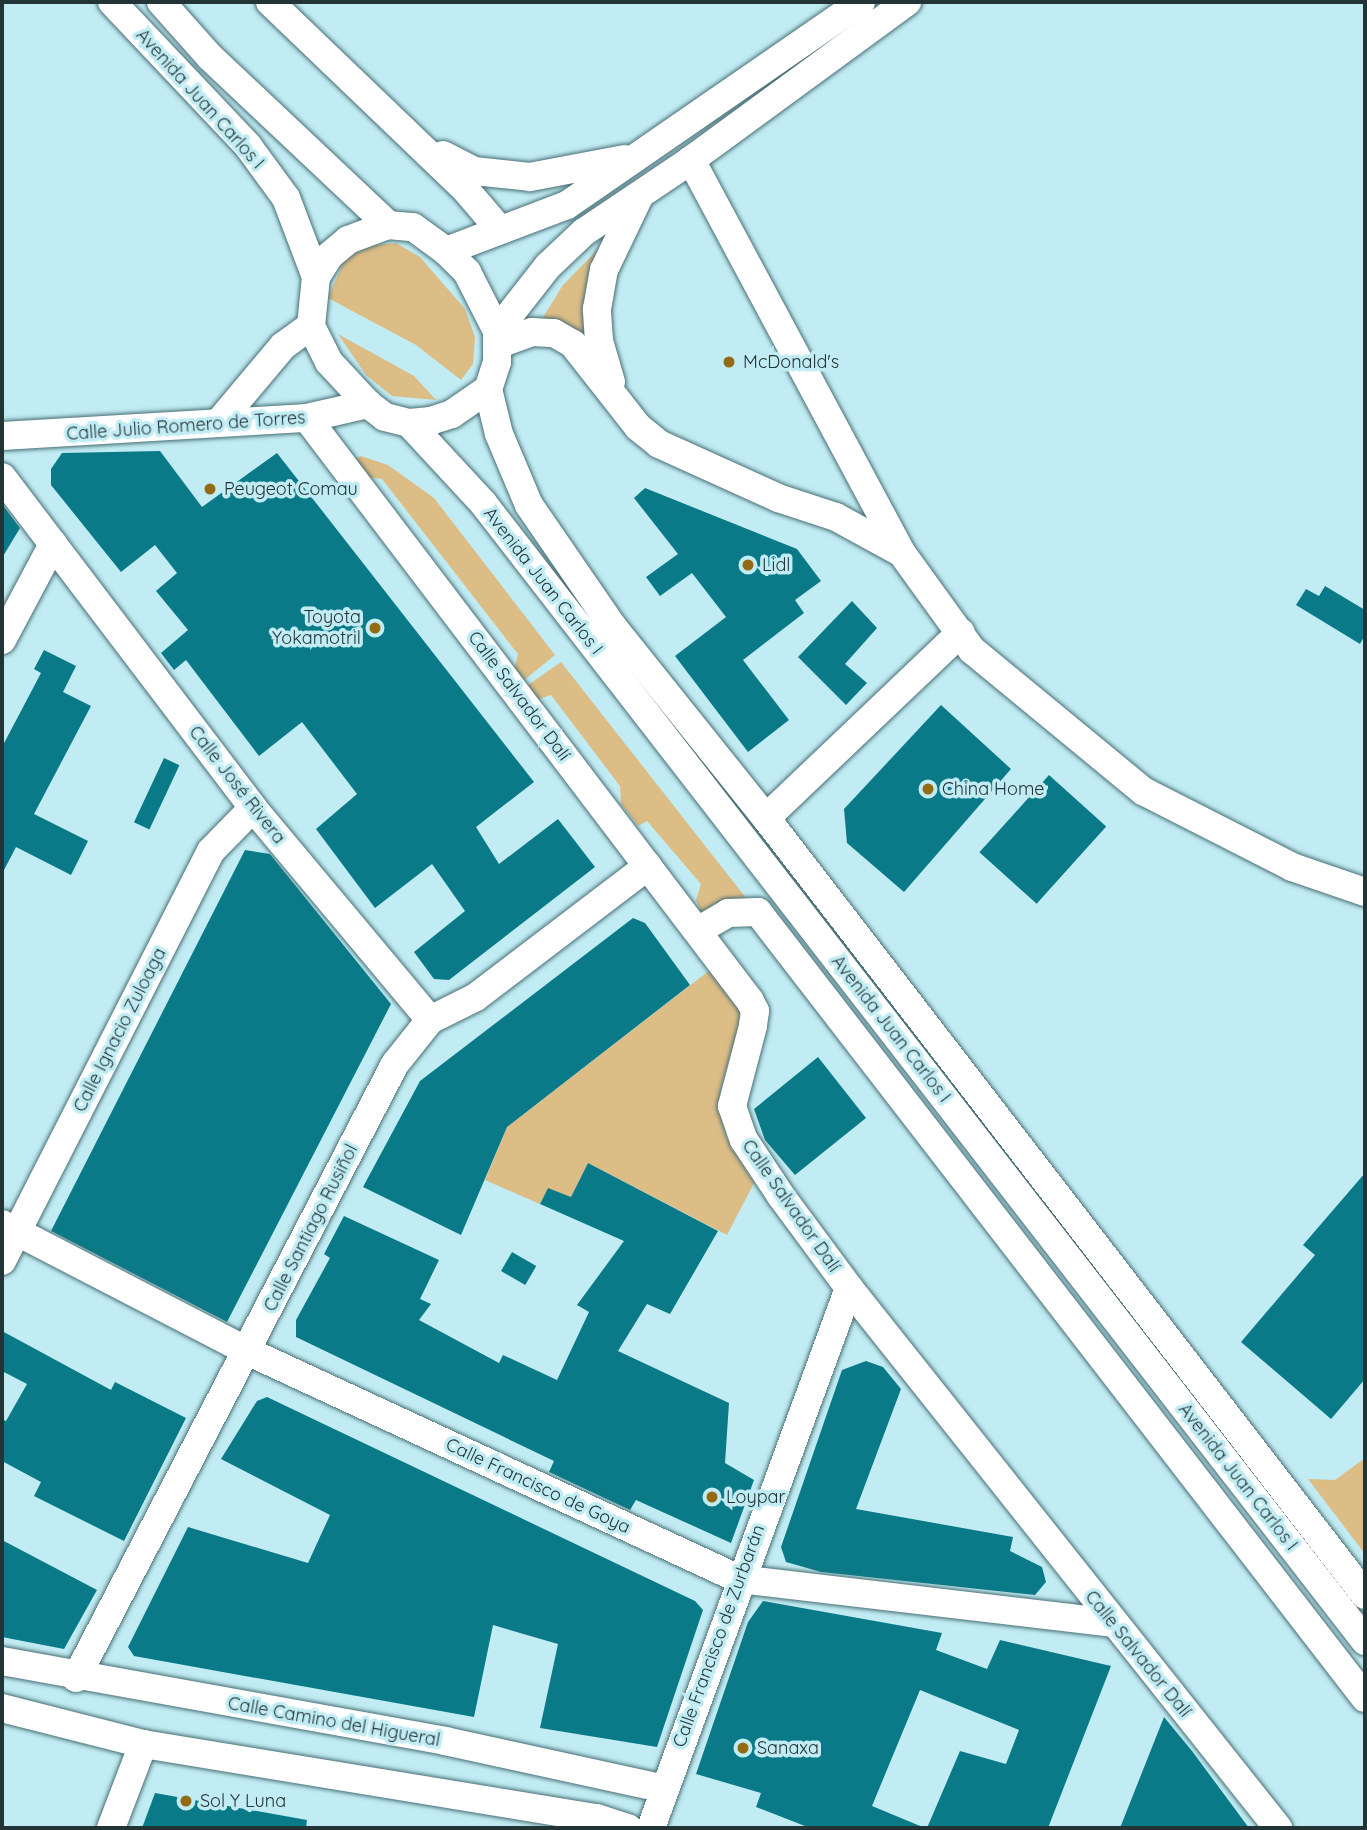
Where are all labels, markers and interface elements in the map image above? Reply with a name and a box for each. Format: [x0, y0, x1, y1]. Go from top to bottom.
street label: Avenida Juan Carlos I [131, 25, 269, 173]
place label: McDonald's [743, 351, 839, 373]
marker: McDonald's [721, 354, 737, 370]
street label: Calle Julio Romero de Torres [66, 407, 306, 445]
place label: Peugeot Comau [224, 478, 358, 500]
marker: Peugeot Comau [202, 481, 218, 497]
street label: Avenida Juan Carlos I [479, 503, 607, 659]
place label: Lidl [762, 554, 790, 576]
marker: Lidl [740, 557, 756, 573]
place label: Toyota Yokamotril [272, 607, 361, 650]
marker: Toyota Yokamotril [367, 620, 383, 636]
street label: Calle Salvador Dalí [463, 627, 575, 765]
street label: Calle José Rivera [184, 722, 290, 848]
place label: China Home [942, 778, 1044, 800]
marker: China Home [920, 781, 936, 797]
street label: Calle Ignacio Zuloaga [69, 944, 171, 1116]
street label: Avenida Juan Carlos I [827, 951, 955, 1107]
street label: Calle Salvador Dalí [737, 1136, 845, 1276]
street label: Calle Santiago Rusiñol [259, 1141, 363, 1315]
street label: Avenida Juan Carlos I [1174, 1399, 1302, 1555]
street label: Calle Francisco de Goya [442, 1434, 634, 1538]
place label: Loypar [726, 1486, 785, 1508]
marker: Loypar [704, 1489, 720, 1505]
street label: Calle Francisco de Zurbarán [669, 1522, 769, 1750]
street label: Calle Salvador Dalí [1080, 1586, 1196, 1722]
street label: Calle Camino del Higueral [226, 1693, 442, 1751]
place label: Sanaxa [757, 1737, 819, 1759]
marker: Sanaxa [735, 1740, 751, 1756]
place label: Sol Y Luna [200, 1790, 286, 1812]
marker: Sol Y Luna [178, 1793, 194, 1809]

